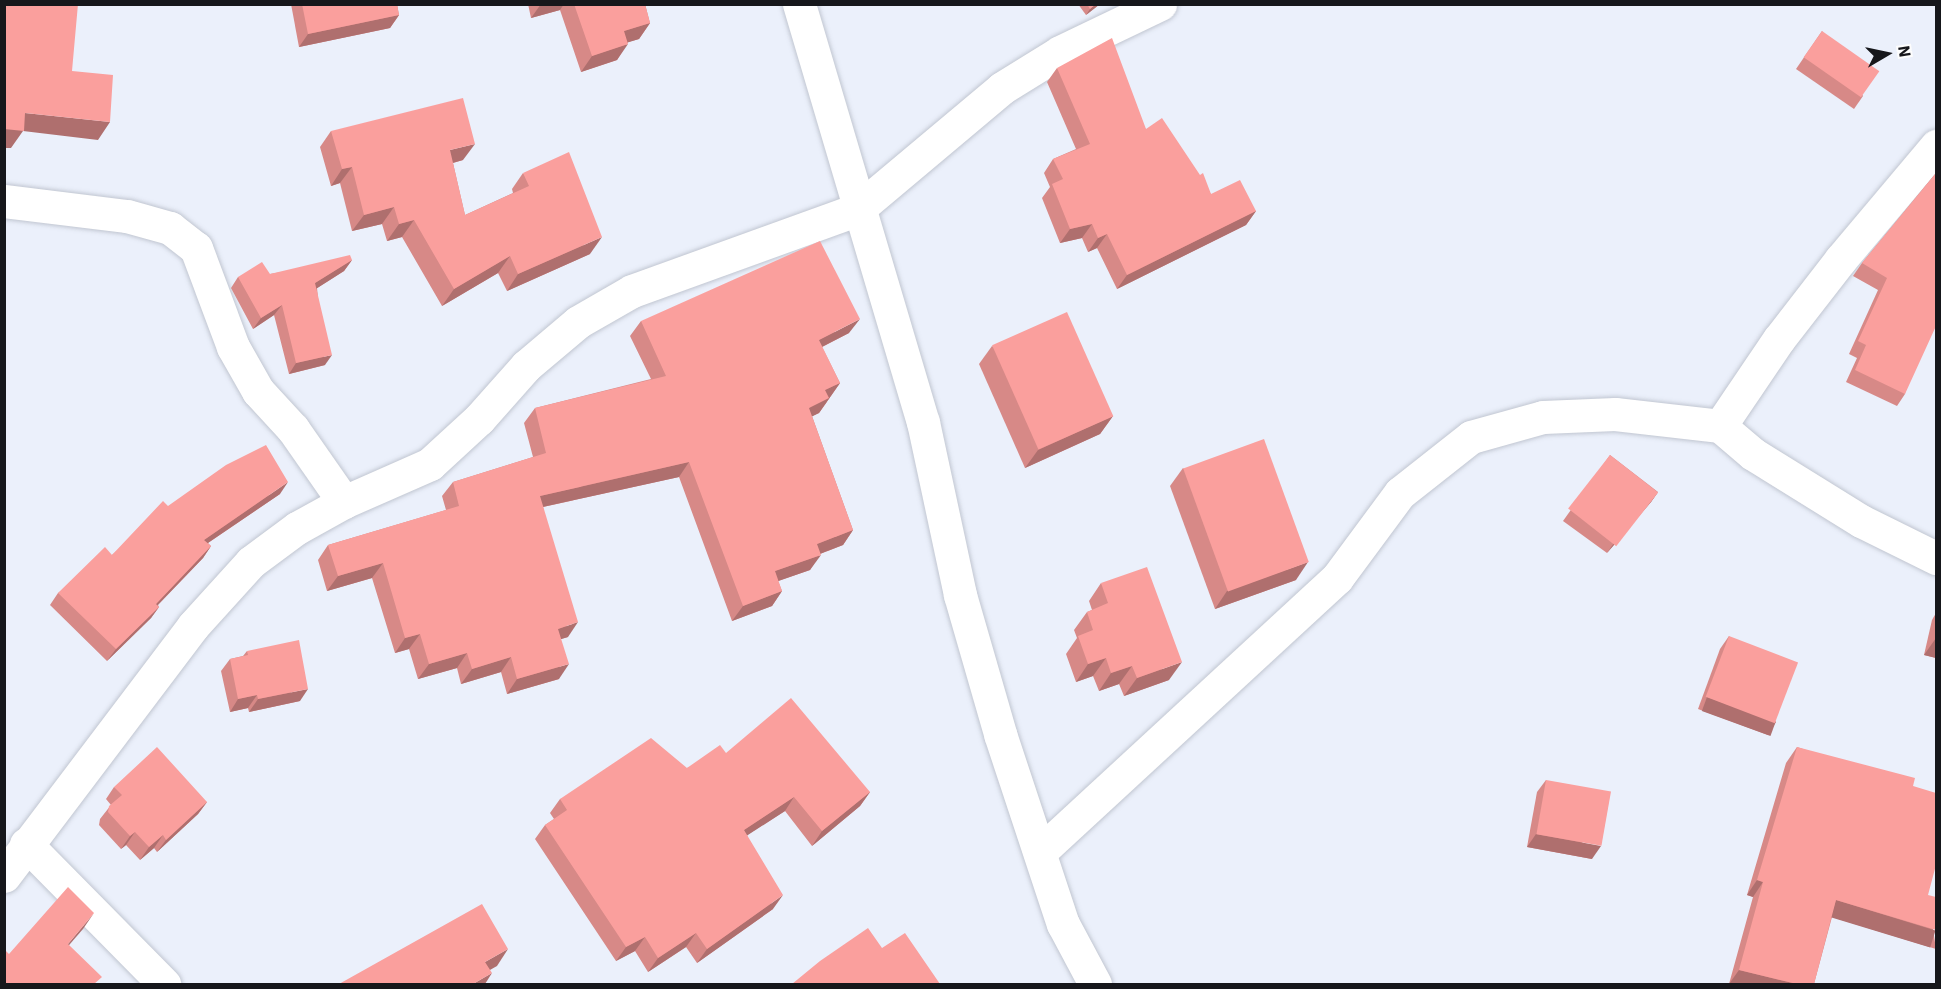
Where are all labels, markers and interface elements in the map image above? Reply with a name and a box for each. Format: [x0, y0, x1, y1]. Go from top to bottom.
north arrow [1857, 24, 1917, 84]
text: N [1894, 44, 1916, 58]

